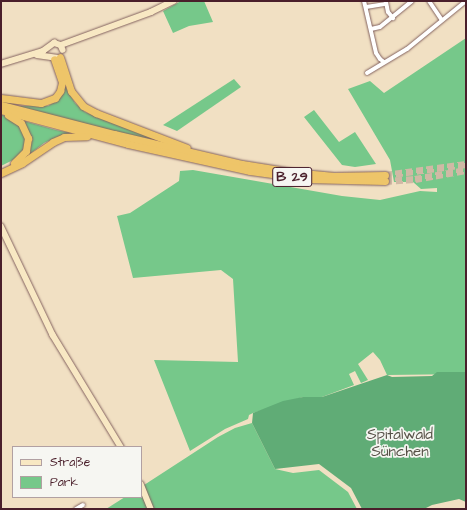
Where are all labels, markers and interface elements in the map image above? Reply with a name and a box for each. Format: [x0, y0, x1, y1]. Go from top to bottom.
road number: B 29 [272, 165, 312, 189]
park label: Spitalwald Sünchen [367, 425, 433, 460]
legend [12, 446, 142, 498]
text: Straße [50, 454, 90, 471]
text: Park [50, 474, 78, 491]

